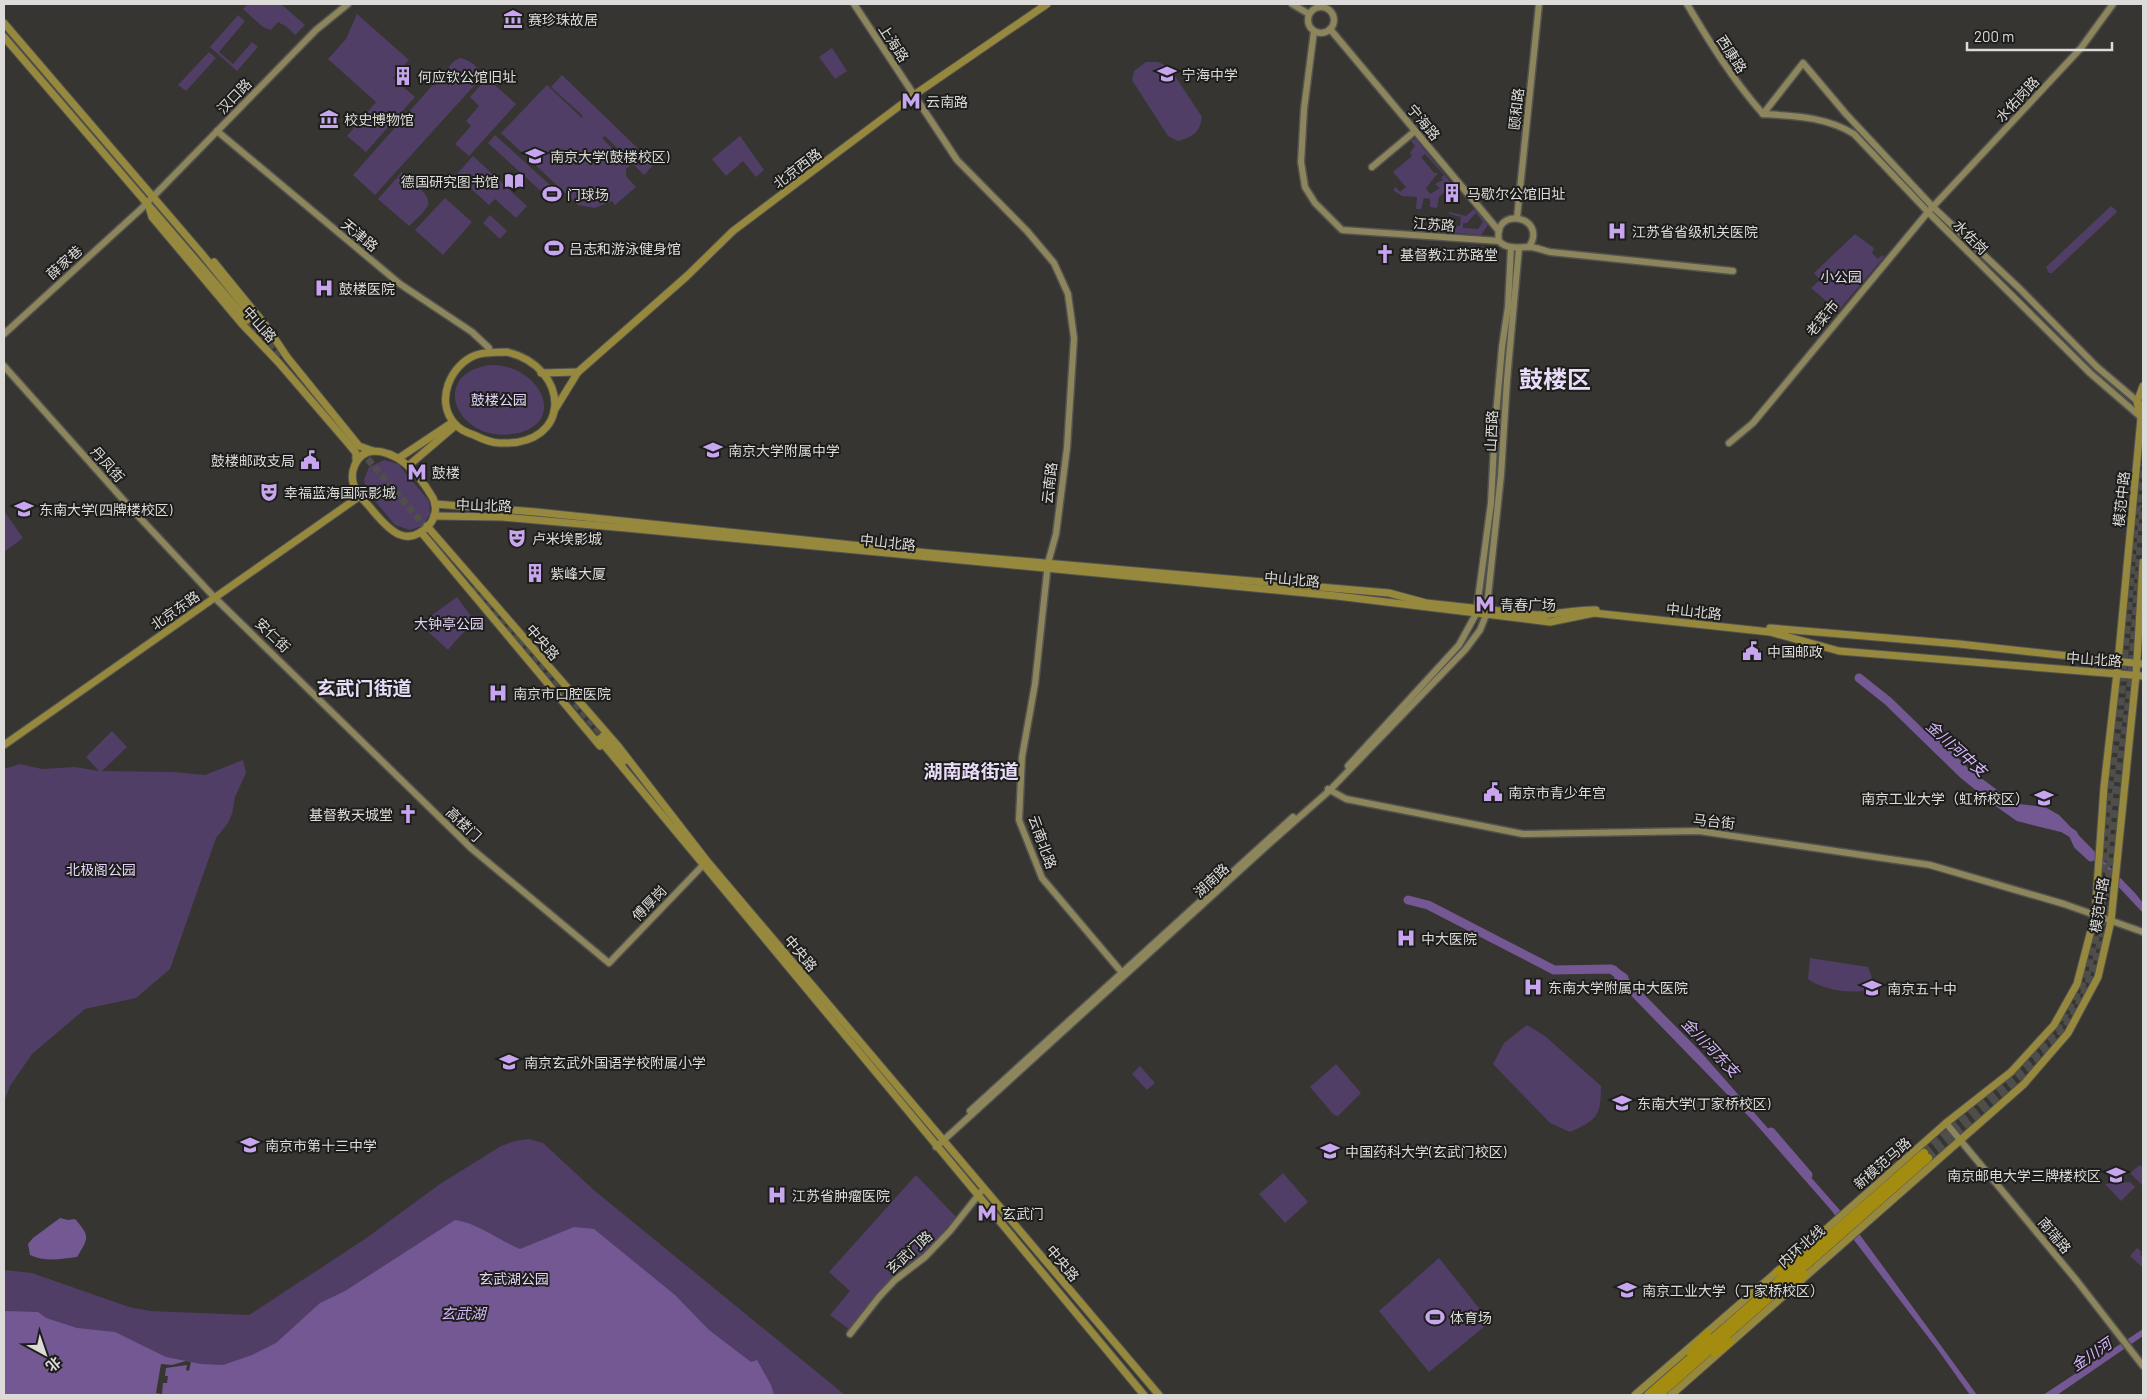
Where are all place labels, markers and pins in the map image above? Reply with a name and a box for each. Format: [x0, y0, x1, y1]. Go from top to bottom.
museum icon: 赛珍珠故居 [502, 8, 524, 30]
place label: 赛珍珠故居 [528, 11, 598, 28]
school or university icon: 宁海中学 [1156, 63, 1178, 85]
building icon: 何应钦公馆旧址 [392, 65, 414, 87]
place label: 宁海中学 [1182, 66, 1238, 83]
place label: 何应钦公馆旧址 [418, 68, 516, 85]
metro station icon: 云南路 [900, 90, 922, 112]
place label: 云南路 [926, 93, 968, 110]
museum icon: 校史博物馆 [318, 108, 340, 130]
place label: 校史博物馆 [344, 111, 414, 128]
school or university icon: 南京大学(鼓楼校区) [524, 145, 546, 167]
place label: 南京大学(鼓楼校区) [550, 148, 670, 165]
library icon: 德国研究图书馆 [503, 170, 525, 192]
place label: 德国研究图书馆 [401, 173, 499, 190]
building icon: 马歇尔公馆旧址 [1441, 182, 1463, 204]
sports icon: 门球场 [541, 183, 563, 205]
place label: 马歇尔公馆旧址 [1467, 185, 1565, 202]
place label: 门球场 [567, 186, 609, 203]
hospital icon: 江苏省省级机关医院 [1606, 220, 1628, 242]
place label: 江苏省省级机关医院 [1632, 223, 1758, 240]
sports icon: 吕志和游泳健身馆 [543, 237, 565, 259]
place label: 吕志和游泳健身馆 [569, 240, 681, 257]
church icon: 基督教江苏路堂 [1374, 243, 1396, 265]
place label: 基督教江苏路堂 [1400, 246, 1498, 263]
hospital icon: 鼓楼医院 [313, 277, 335, 299]
place label: 鼓楼医院 [339, 280, 395, 297]
school or university icon: 南京大学附属中学 [702, 439, 724, 461]
place label: 南京大学附属中学 [728, 442, 840, 459]
public building icon: 鼓楼邮政支局 [299, 449, 321, 471]
place label: 鼓楼邮政支局 [211, 452, 295, 469]
metro station icon: 鼓楼 [406, 461, 428, 483]
place label: 鼓楼 [432, 464, 460, 481]
theatre icon: 幸福蓝海国际影城 [258, 481, 280, 503]
place label: 幸福蓝海国际影城 [284, 484, 396, 501]
school or university icon: 东南大学(四牌楼校区) [13, 498, 35, 520]
place label: 东南大学(四牌楼校区) [39, 501, 173, 518]
theatre icon: 卢米埃影城 [506, 527, 528, 549]
place label: 卢米埃影城 [532, 530, 602, 547]
building icon: 紫峰大厦 [524, 562, 546, 584]
place label: 紫峰大厦 [550, 565, 606, 582]
metro station icon: 青春广场 [1474, 593, 1496, 615]
place label: 青春广场 [1500, 596, 1556, 613]
public building icon: 中国邮政 [1741, 640, 1763, 662]
place label: 中国邮政 [1767, 643, 1823, 660]
hospital icon: 南京市口腔医院 [487, 682, 509, 704]
place label: 南京市口腔医院 [513, 685, 611, 702]
public building icon: 南京市青少年宫 [1482, 781, 1504, 803]
place label: 南京市青少年宫 [1508, 784, 1606, 801]
school or university icon: 南京工业大学（虹桥校区） [2033, 787, 2055, 809]
place label: 南京工业大学（虹桥校区） [1861, 790, 2029, 807]
church icon: 基督教天城堂 [397, 803, 419, 825]
place label: 基督教天城堂 [309, 806, 393, 823]
hospital icon: 中大医院 [1395, 927, 1417, 949]
place label: 中大医院 [1421, 930, 1477, 947]
hospital icon: 东南大学附属中大医院 [1522, 976, 1544, 998]
school or university icon: 南京五十中 [1861, 977, 1883, 999]
place label: 东南大学附属中大医院 [1548, 979, 1688, 996]
place label: 南京五十中 [1887, 980, 1957, 997]
school or university icon: 南京玄武外国语学校附属小学 [498, 1051, 520, 1073]
place label: 南京玄武外国语学校附属小学 [524, 1054, 706, 1071]
school or university icon: 东南大学(丁家桥校区) [1611, 1092, 1633, 1114]
place label: 东南大学(丁家桥校区) [1637, 1095, 1771, 1112]
school or university icon: 南京市第十三中学 [239, 1134, 261, 1156]
place label: 南京市第十三中学 [265, 1137, 377, 1154]
school or university icon: 中国药科大学(玄武门校区) [1319, 1140, 1341, 1162]
place label: 中国药科大学(玄武门校区) [1345, 1143, 1507, 1160]
school or university icon: 南京邮电大学三牌楼校区 [2105, 1164, 2127, 1186]
place label: 南京邮电大学三牌楼校区 [1947, 1167, 2101, 1184]
hospital icon: 江苏省肿瘤医院 [766, 1184, 788, 1206]
place label: 江苏省肿瘤医院 [792, 1187, 890, 1204]
metro station icon: 玄武门 [976, 1202, 998, 1224]
place label: 玄武门 [1002, 1205, 1044, 1222]
school or university icon: 南京工业大学（丁家桥校区） [1616, 1279, 1638, 1301]
place label: 南京工业大学（丁家桥校区） [1642, 1282, 1824, 1299]
sports icon: 体育场 [1424, 1306, 1446, 1328]
place label: 体育场 [1450, 1309, 1492, 1326]

